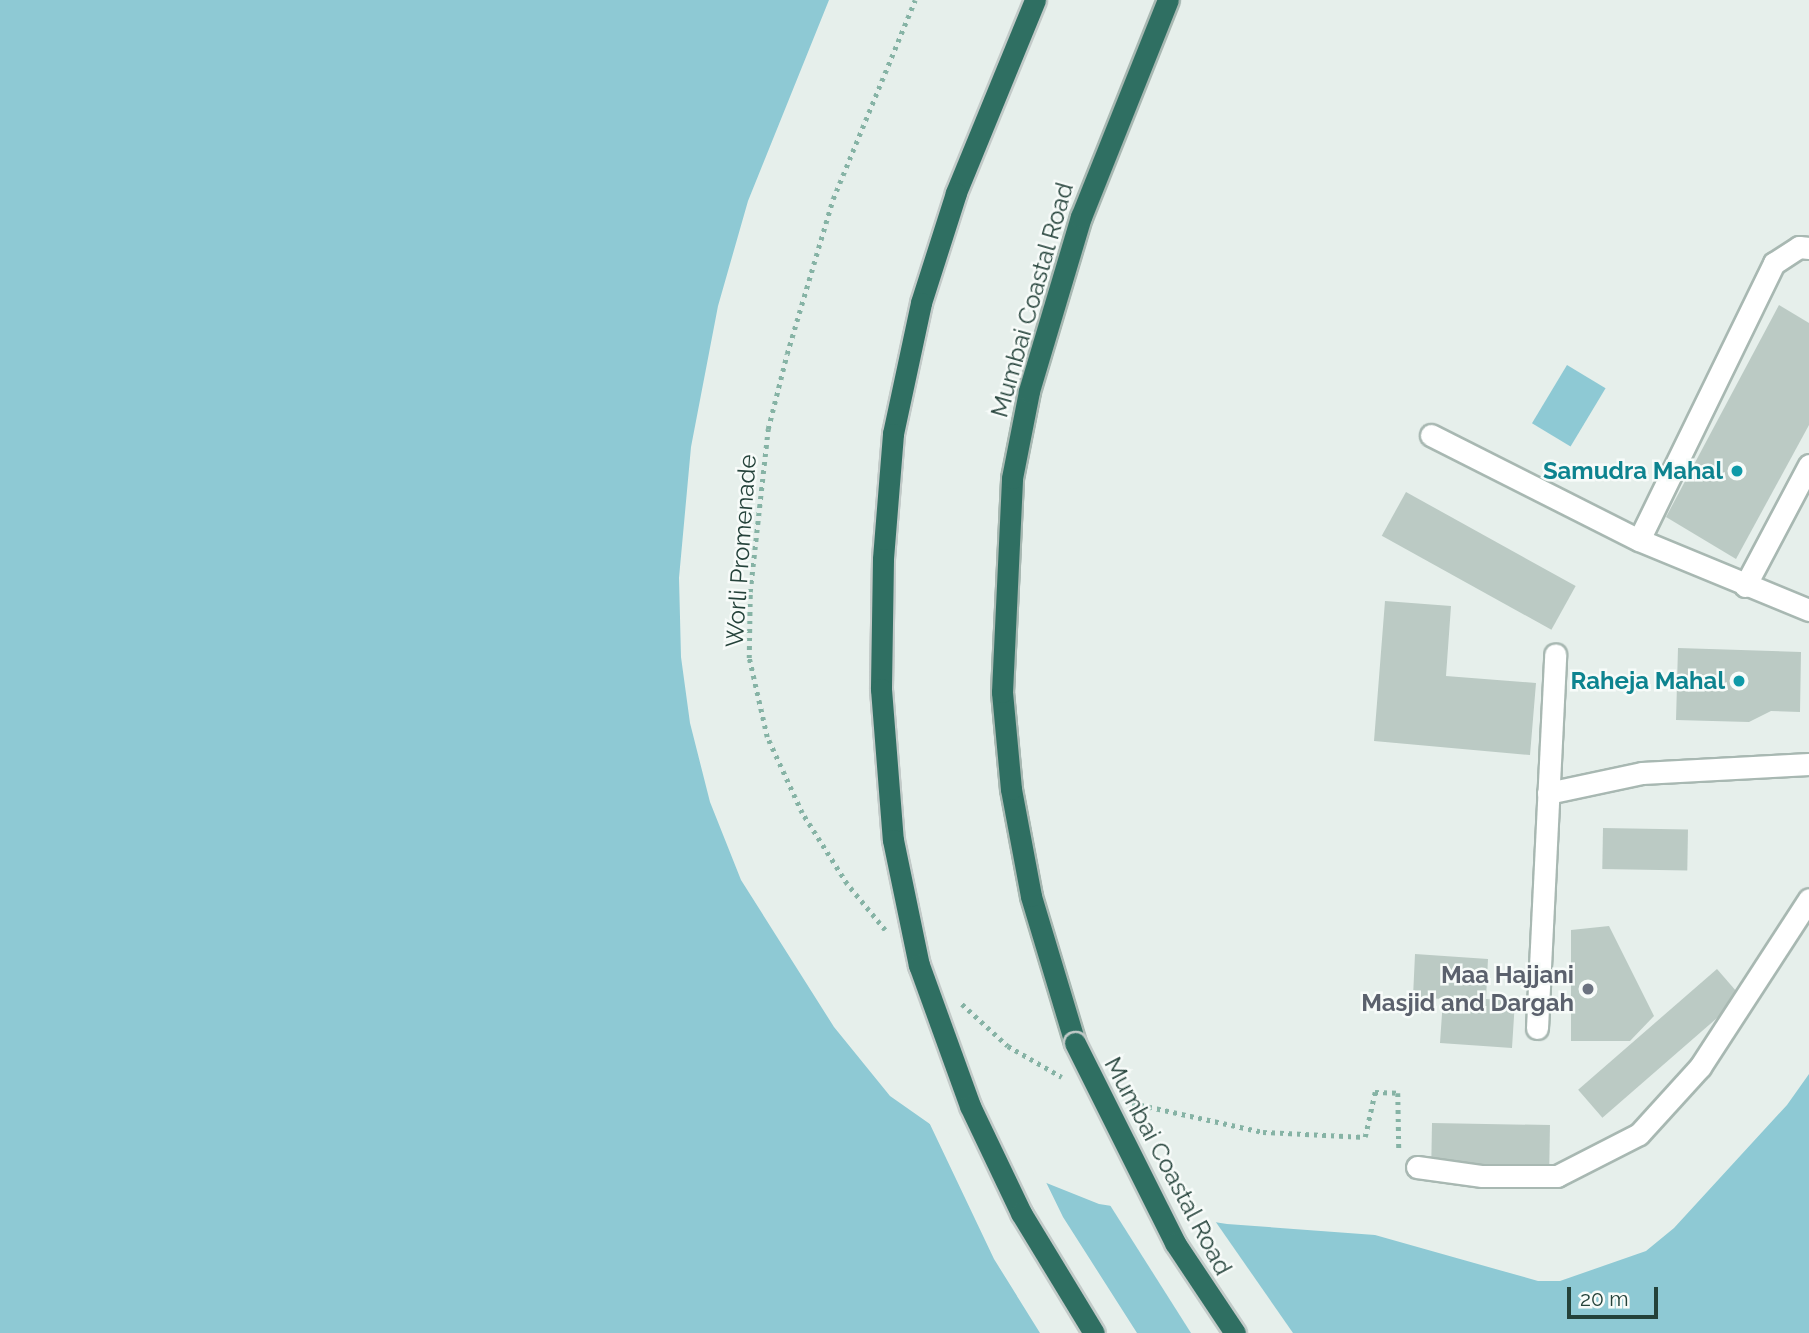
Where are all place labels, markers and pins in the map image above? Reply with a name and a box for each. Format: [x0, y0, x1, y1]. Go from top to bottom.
place label: Samudra Mahal [1543, 457, 1723, 485]
marker: Samudra Mahal [1729, 463, 1745, 479]
place label: Raheja Mahal [1571, 667, 1725, 695]
marker: Raheja Mahal [1731, 673, 1747, 689]
place label: Maa Hajjani Masjid and Dargah [1361, 961, 1574, 1017]
marker: Maa Hajjani Masjid and Dargah [1580, 981, 1596, 997]

